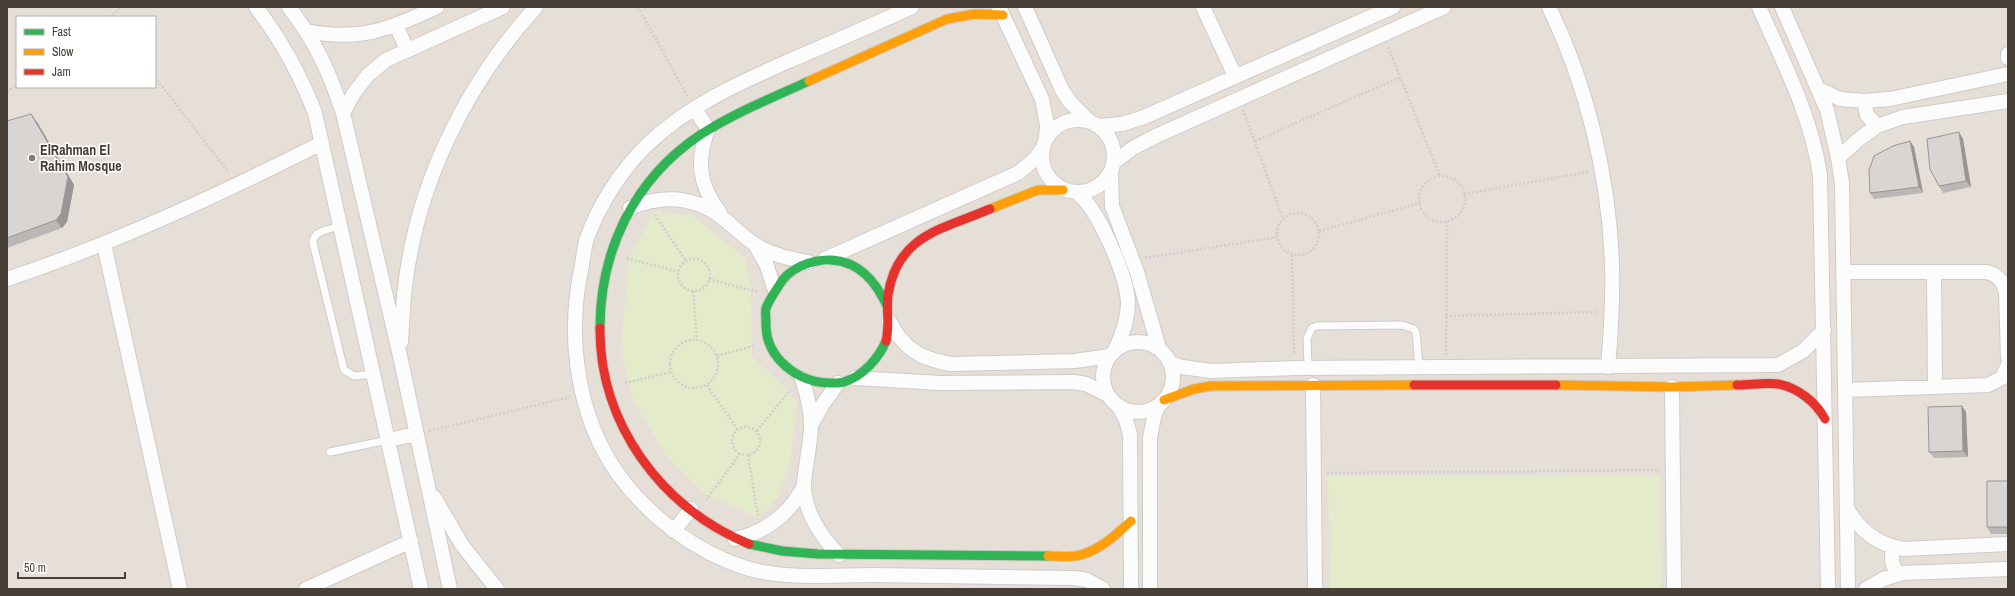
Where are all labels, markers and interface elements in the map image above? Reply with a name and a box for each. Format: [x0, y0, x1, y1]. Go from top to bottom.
legend [16, 16, 156, 88]
text: Fast [52, 24, 71, 40]
text: Slow [52, 44, 74, 60]
text: Jam [52, 64, 71, 80]
place label: ElRahman El Rahim Mosque [40, 141, 122, 175]
marker: ElRahman El Rahim Mosque [27, 153, 37, 163]
scale bar [18, 554, 125, 580]
text: 50 m [24, 560, 46, 576]

